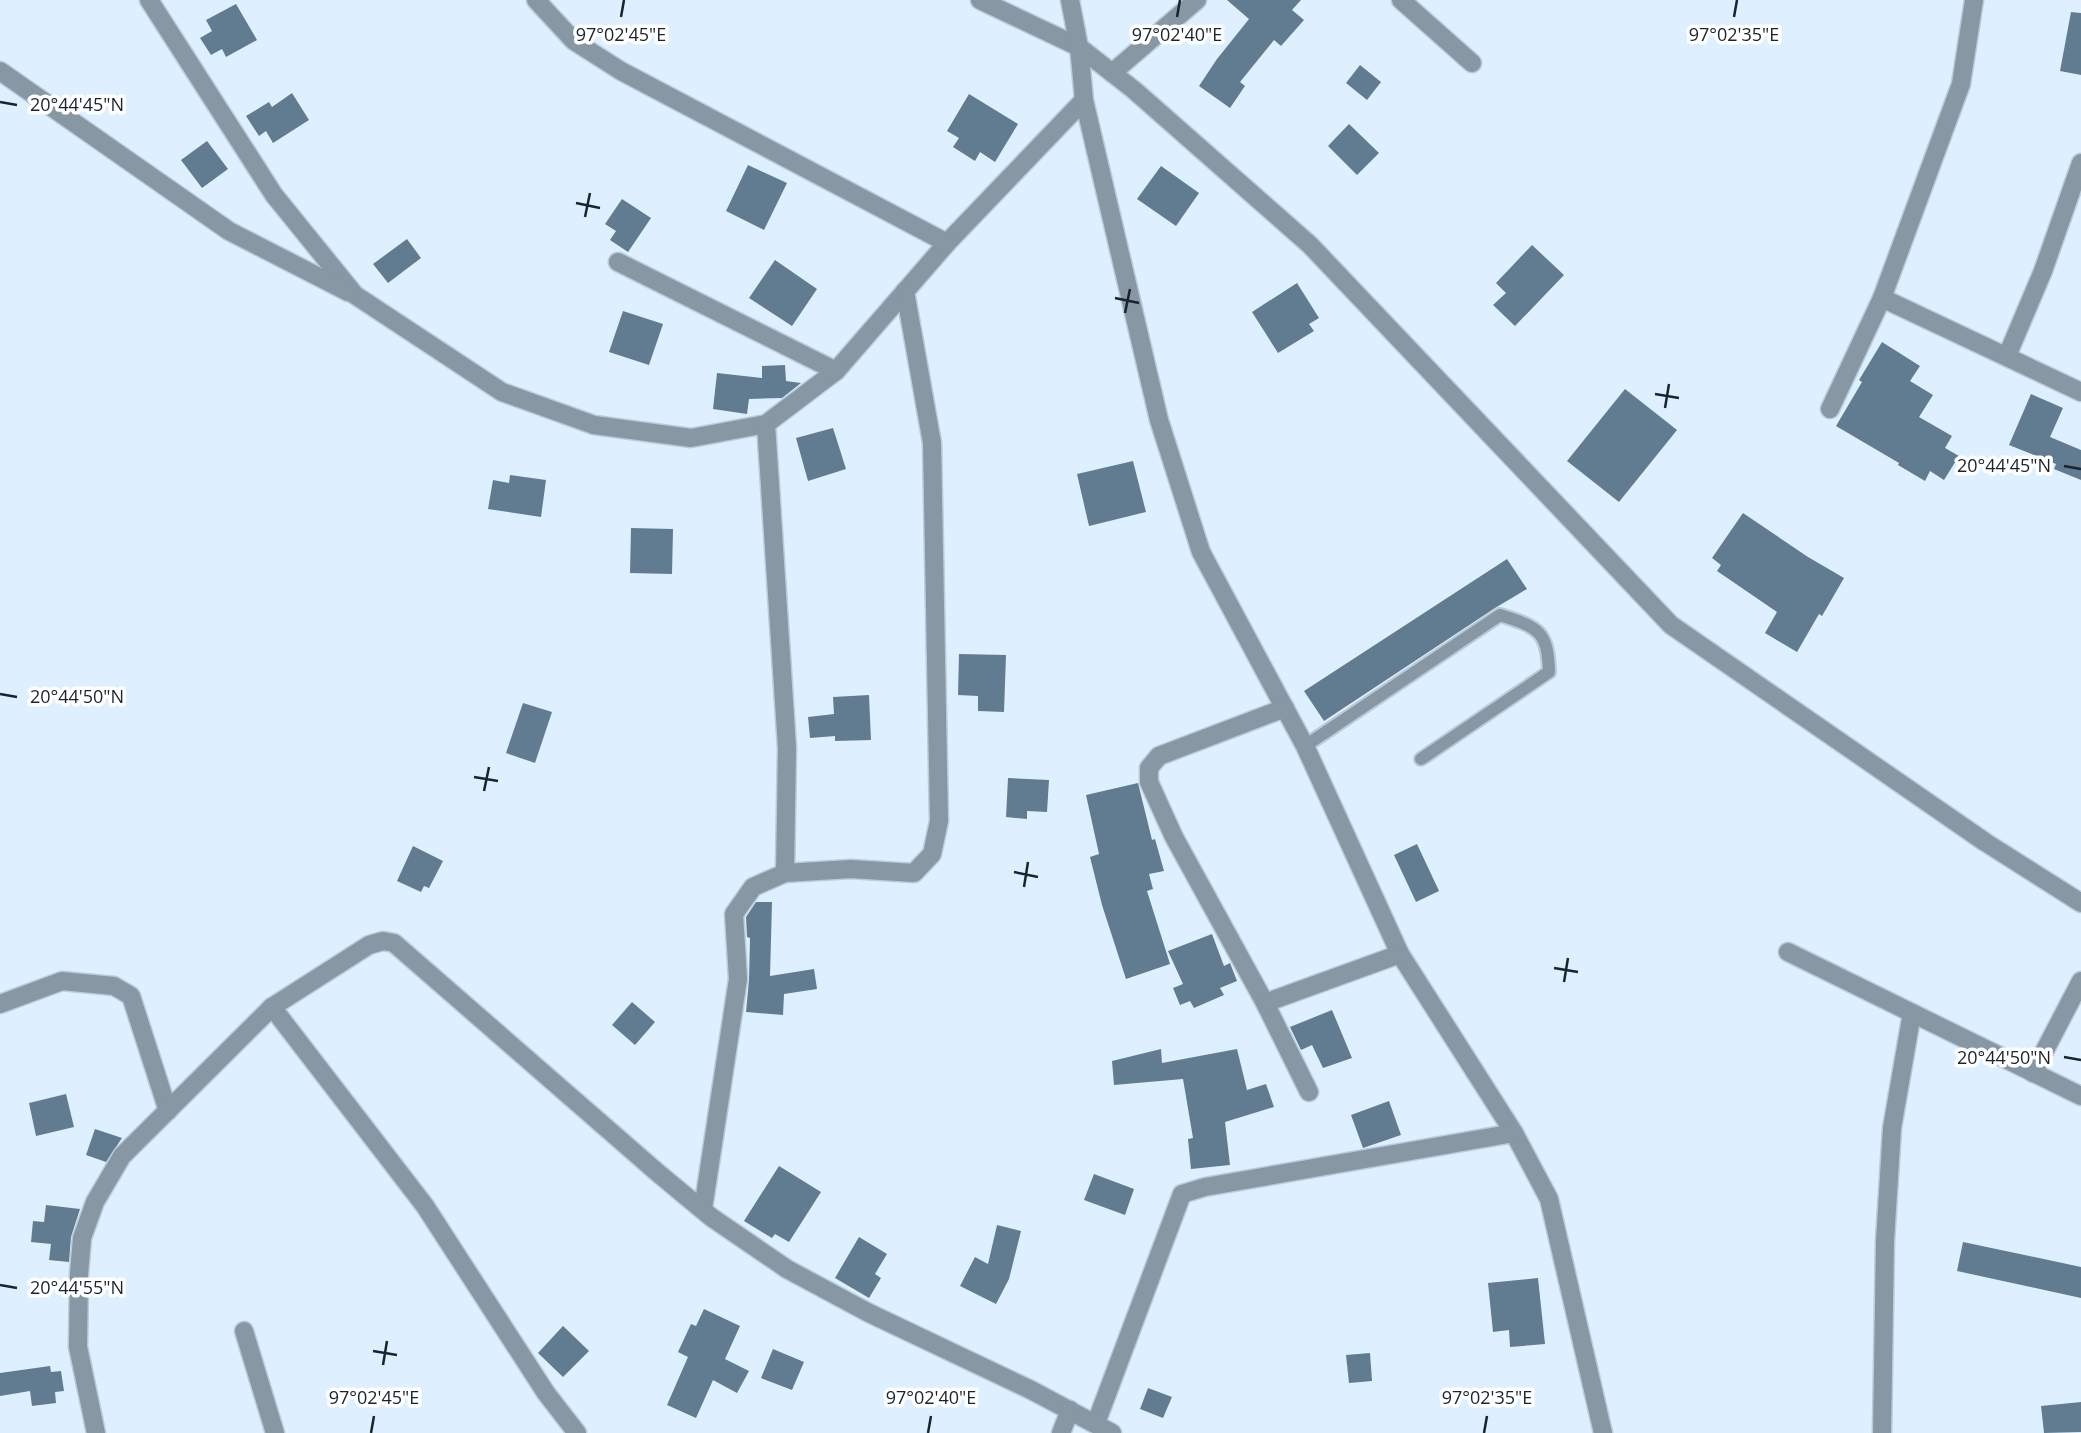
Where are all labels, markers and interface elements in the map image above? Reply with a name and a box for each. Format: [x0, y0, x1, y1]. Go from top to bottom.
text: 97°02'45"E [576, 22, 666, 46]
text: 97°02'40"E [1132, 22, 1222, 46]
text: 97°02'35"E [1689, 22, 1779, 46]
text: 20°44'45"N [30, 92, 124, 116]
text: 20°44'45"N [1957, 453, 2051, 477]
text: 20°44'50"N [30, 684, 124, 708]
text: 20°44'50"N [1957, 1045, 2051, 1069]
text: 20°44'55"N [30, 1275, 124, 1299]
text: 97°02'45"E [329, 1385, 419, 1409]
text: 97°02'40"E [886, 1385, 976, 1409]
text: 97°02'35"E [1442, 1385, 1532, 1409]

